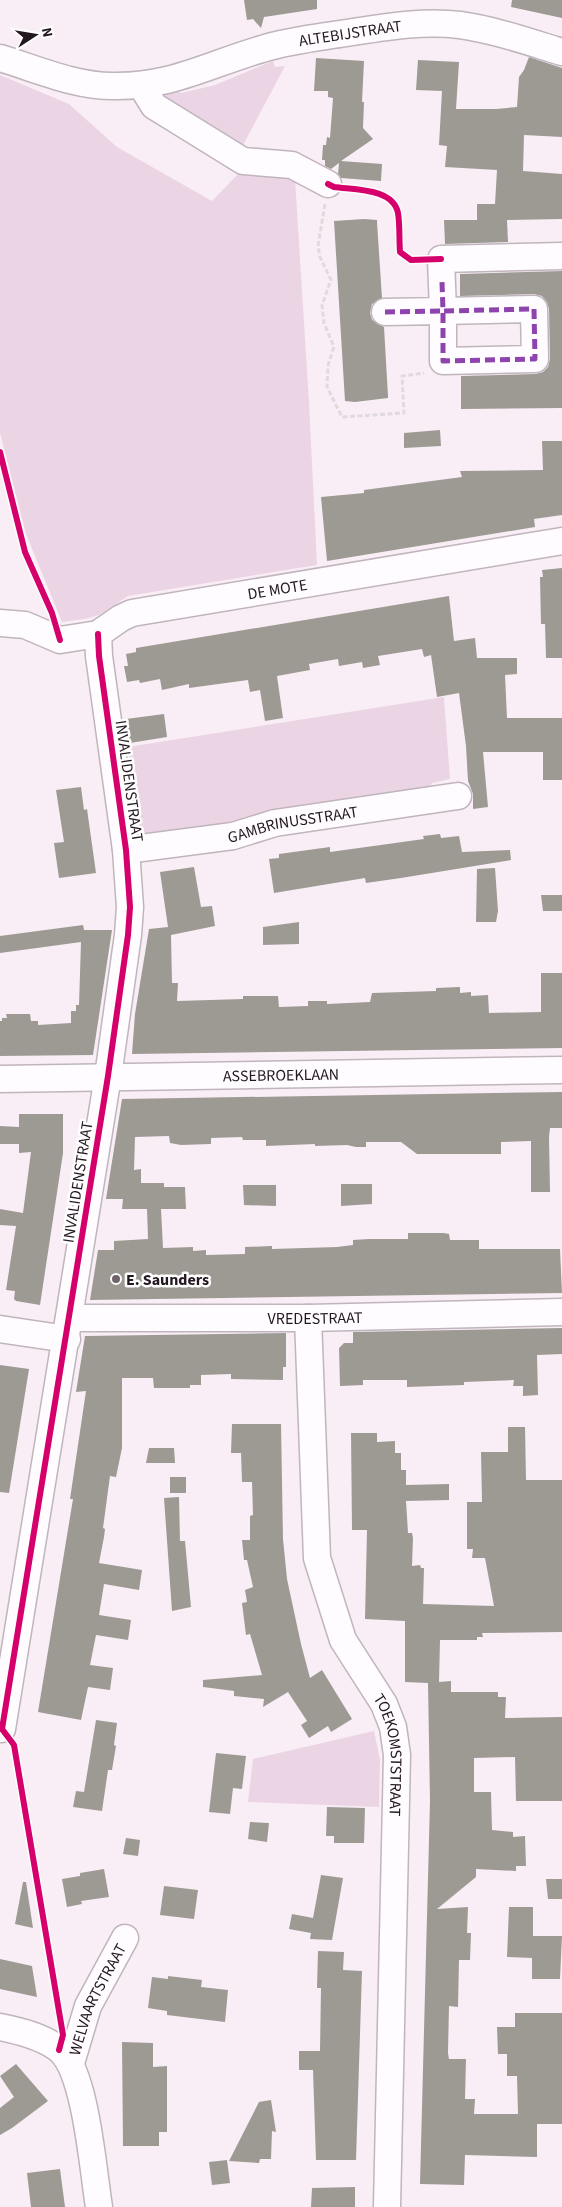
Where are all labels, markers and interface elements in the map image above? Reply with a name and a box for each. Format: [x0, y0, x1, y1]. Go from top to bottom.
north arrow [10, 10, 60, 60]
street label: ALTEBIJSTRAAT [297, 15, 403, 52]
text: N [36, 26, 57, 39]
street label: DE MOTE [246, 574, 309, 606]
street label: INVALIDENSTRAAT [110, 719, 148, 844]
street label: GAMBRINUSSTRAAT [227, 801, 360, 849]
street label: ASSEBROEKLAAN [223, 1064, 339, 1087]
street label: INVALIDENSTRAAT [58, 1119, 99, 1244]
place label: E. Saunders [126, 1269, 209, 1291]
marker: E. Saunders [110, 1273, 122, 1285]
street label: VREDESTRAAT [268, 1307, 363, 1330]
street label: TOEKOMSTSTRAAT [368, 1689, 407, 1817]
street label: WELVAARTSTRAAT [64, 1940, 132, 2058]

